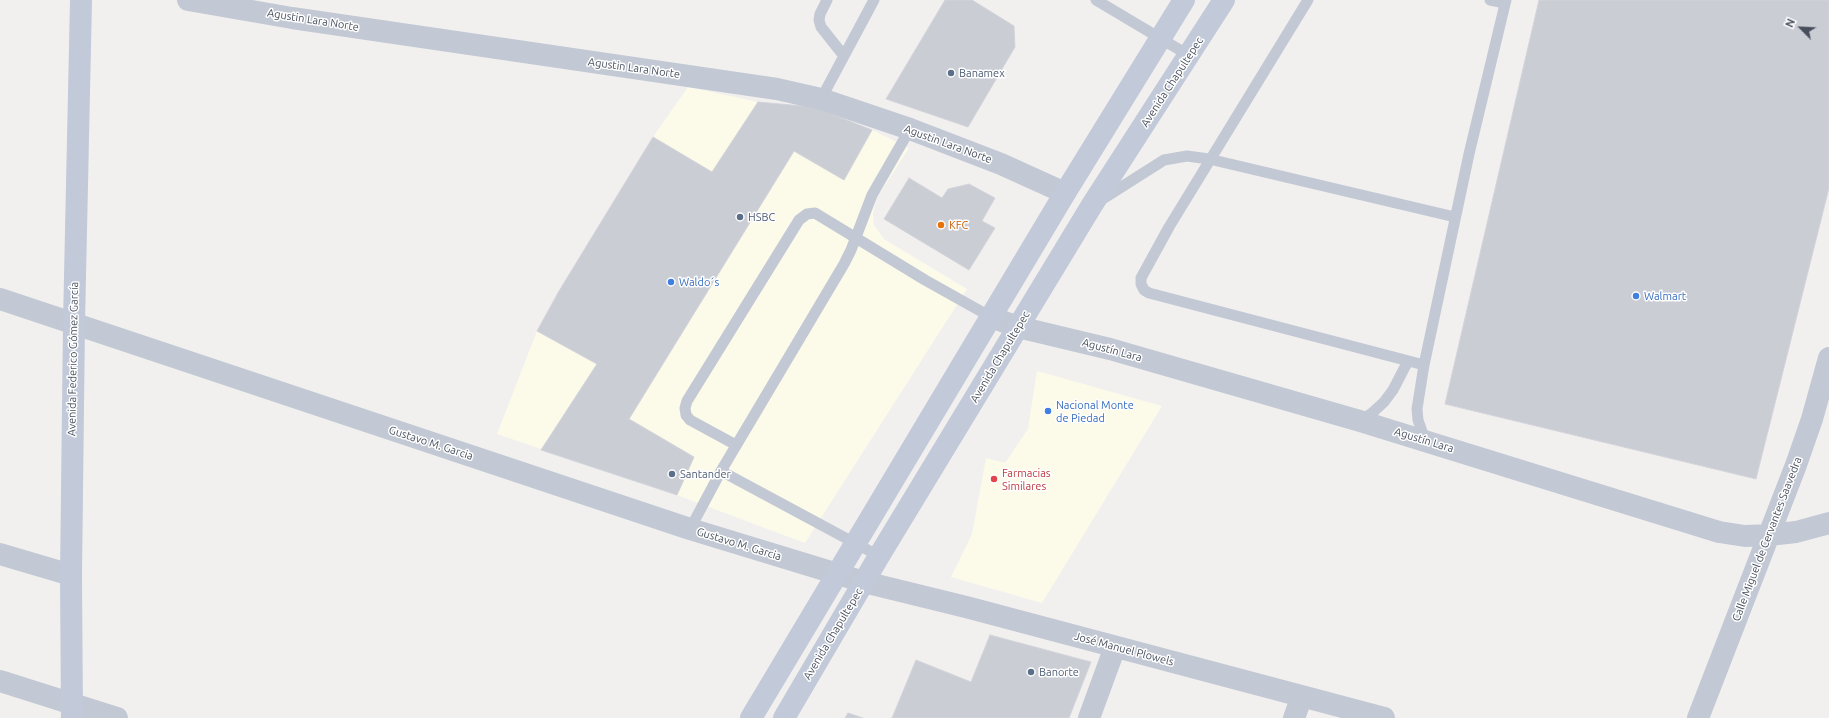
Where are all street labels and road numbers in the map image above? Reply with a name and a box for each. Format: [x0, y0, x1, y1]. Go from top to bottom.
street label: Agustin Lara Norte [266, 6, 360, 34]
street label: Avenida Chapultepec [1138, 35, 1206, 129]
street label: Agustin Lara Norte [587, 55, 681, 81]
street label: Agustin Lara Norte [902, 122, 994, 166]
street label: Avenida Federico Gómez García [65, 282, 81, 436]
street label: Avenida Chapultepec [967, 309, 1033, 405]
street label: Agustín Lara [1081, 336, 1143, 364]
street label: Gustavo M. Garcia [387, 423, 475, 463]
street label: Agustín Lara [1393, 425, 1455, 455]
street label: Calle Miguel de Cervantes Saavedra [1729, 455, 1805, 623]
street label: Gustavo M. Garcia [695, 525, 783, 563]
street label: Avenida Chapultepec [800, 586, 866, 682]
street label: José Manuel Plowels [1073, 629, 1175, 669]

